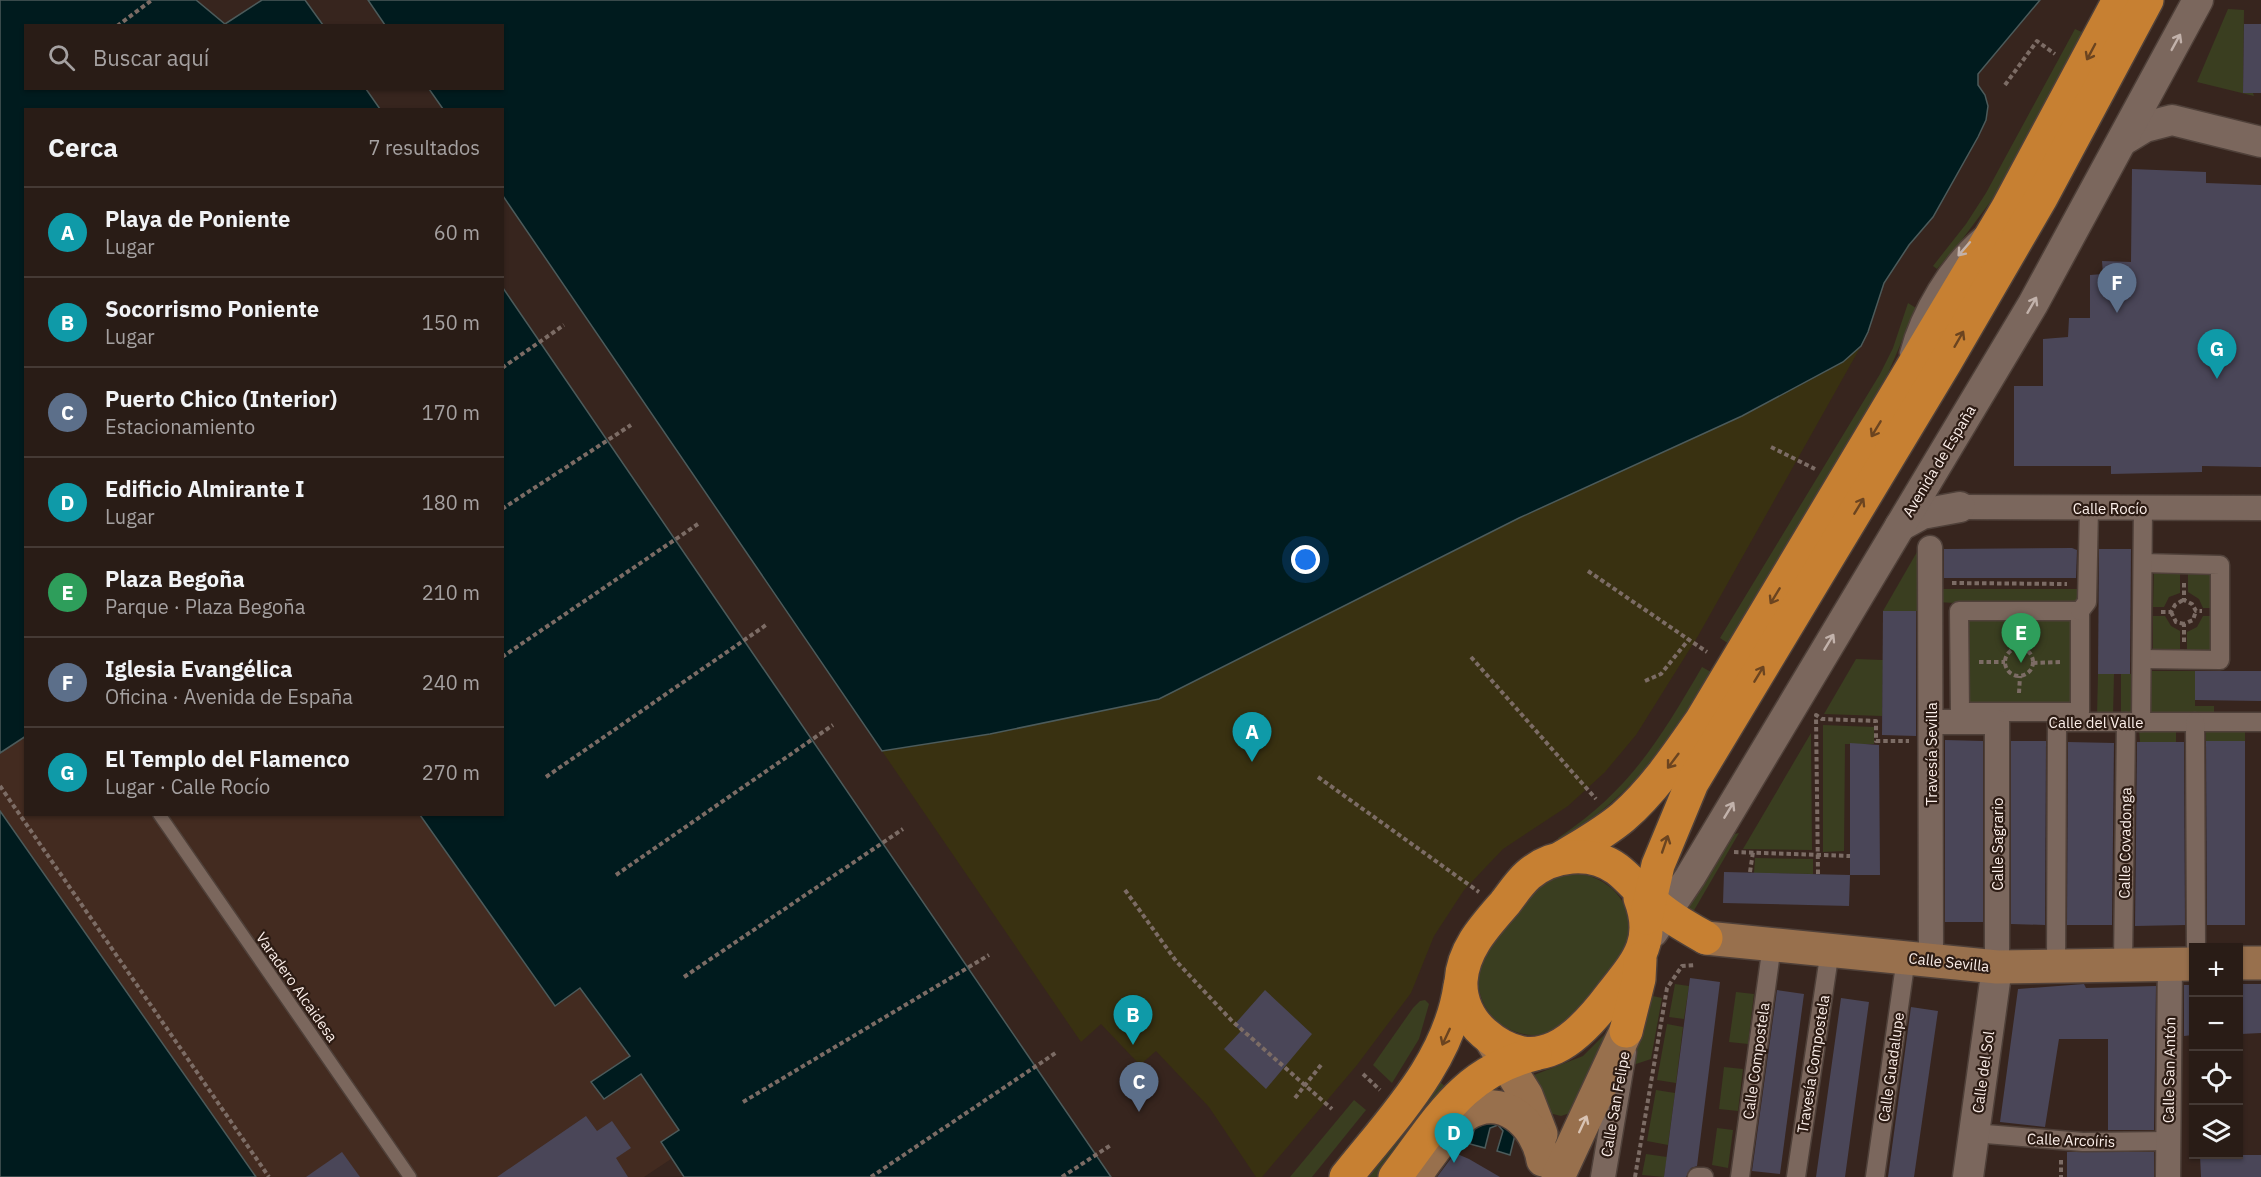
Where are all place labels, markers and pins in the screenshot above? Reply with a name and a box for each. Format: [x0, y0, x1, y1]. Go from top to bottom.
pin: F [2098, 264, 2136, 313]
pin: G [2198, 330, 2236, 379]
pin: E [2002, 614, 2040, 663]
pin: A [1232, 712, 1272, 762]
pin: B [1114, 996, 1152, 1045]
pin: C [1120, 1062, 1158, 1112]
pin: D [1434, 1114, 1474, 1163]

